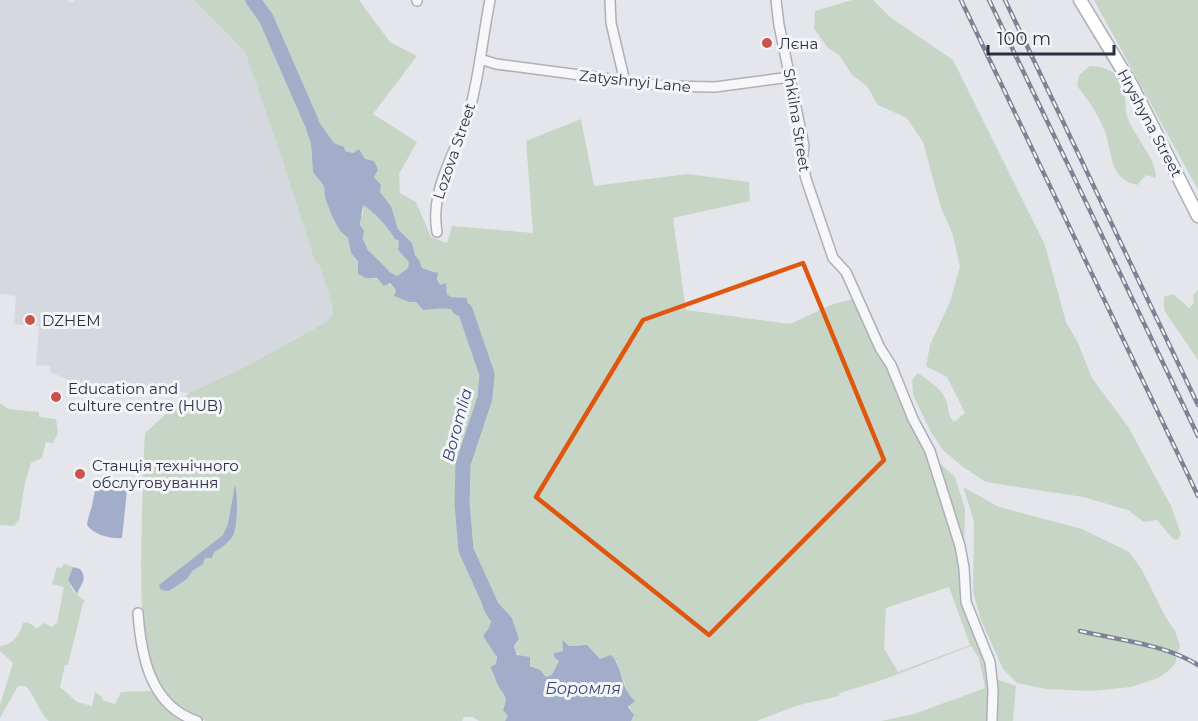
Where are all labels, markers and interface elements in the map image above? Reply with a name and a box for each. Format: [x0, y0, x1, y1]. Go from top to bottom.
scale bar [988, 18, 1114, 56]
text: 100 m [997, 28, 1051, 50]
place label: Лєна [779, 34, 818, 53]
marker: Лєна [760, 36, 774, 50]
street label: Zatyshnyi Lane [578, 66, 692, 96]
street label: Hryshyna Street [1114, 66, 1186, 180]
street label: Shkilna Street [779, 67, 815, 173]
street label: Lozova Street [429, 100, 479, 202]
place label: DZHEM [42, 311, 101, 330]
marker: DZHEM [23, 313, 37, 327]
place label: Education and culture centre (HUB) [68, 379, 223, 415]
water label: Boromlia [438, 386, 476, 464]
marker: Education and culture centre (HUB) [49, 390, 63, 404]
place label: Cтанція технічного обслуговування [92, 456, 239, 492]
marker: Cтанція технічного обслуговування [73, 467, 87, 481]
water label: Боромля [545, 679, 621, 698]

